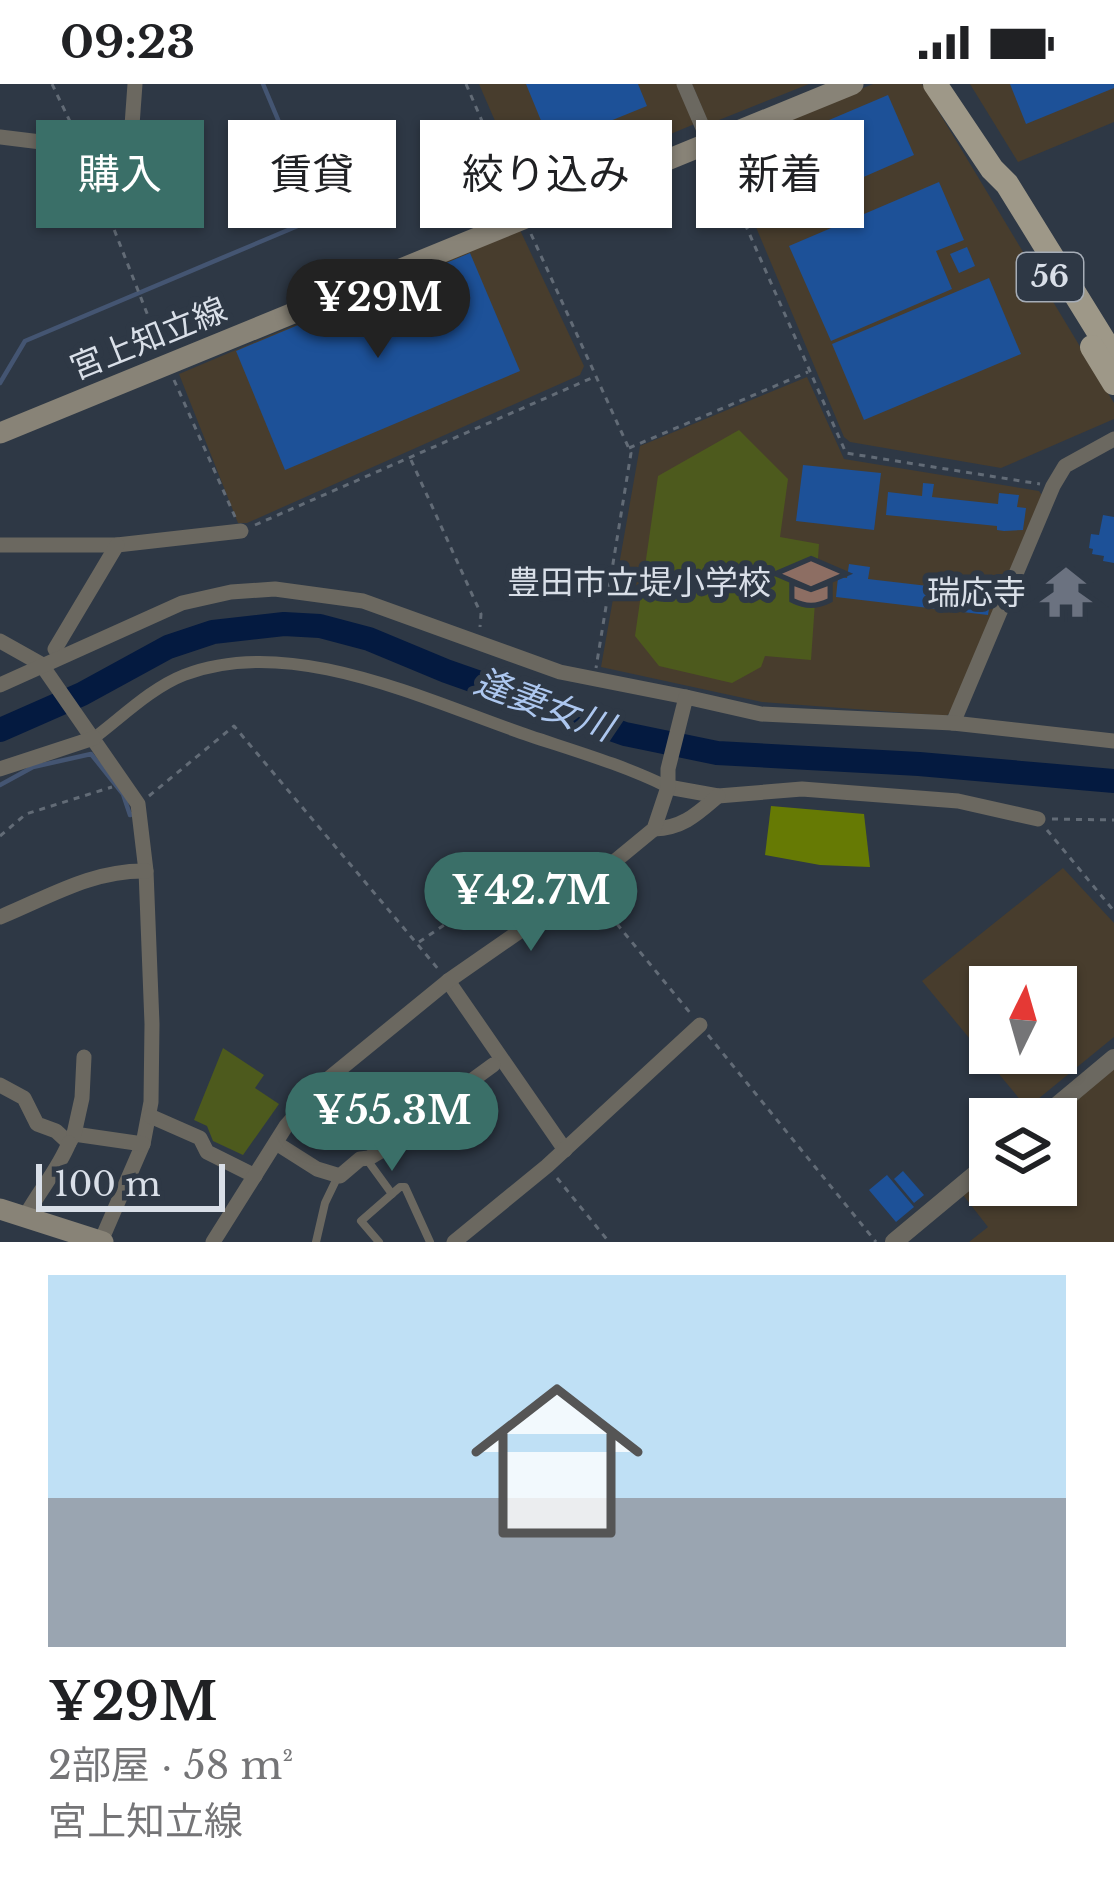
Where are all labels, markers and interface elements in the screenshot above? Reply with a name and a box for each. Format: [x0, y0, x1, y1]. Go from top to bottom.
text: 09:23 [60, 14, 195, 70]
chip: 購入 [36, 120, 204, 228]
chip: 賃貸 [228, 120, 396, 228]
chip: 絞り込み [420, 120, 672, 228]
chip: 新着 [696, 120, 864, 228]
road number: 56 [1017, 253, 1083, 301]
pin: ¥29M [307, 259, 449, 361]
text: ¥29M [313, 273, 443, 322]
street label: 宮上知立線 [64, 289, 232, 388]
school or university icon: 豊田市立堤小学校 [782, 553, 840, 611]
place label: 豊田市立堤小学校 [507, 562, 771, 603]
temple icon: 瑞応寺 [1037, 563, 1095, 621]
place label: 瑞応寺 [927, 572, 1026, 613]
water label: 逢妻女川 [468, 659, 623, 752]
pin: ¥42.7M [433, 852, 629, 954]
text: ¥42.7M [451, 866, 611, 915]
north arrow [969, 966, 1077, 1074]
map controls [969, 966, 1077, 1206]
pin: ¥55.3M [294, 1072, 490, 1174]
text: ¥55.3M [312, 1086, 472, 1135]
button: layers [969, 1098, 1077, 1206]
scale bar [36, 1158, 225, 1211]
text: 100 m [54, 1164, 161, 1205]
icon: home [449, 1353, 665, 1569]
text: ¥29M [48, 1671, 217, 1734]
text: 2部屋 · 58 m² [48, 1741, 293, 1790]
text: 宮上知立線 [48, 1797, 243, 1846]

